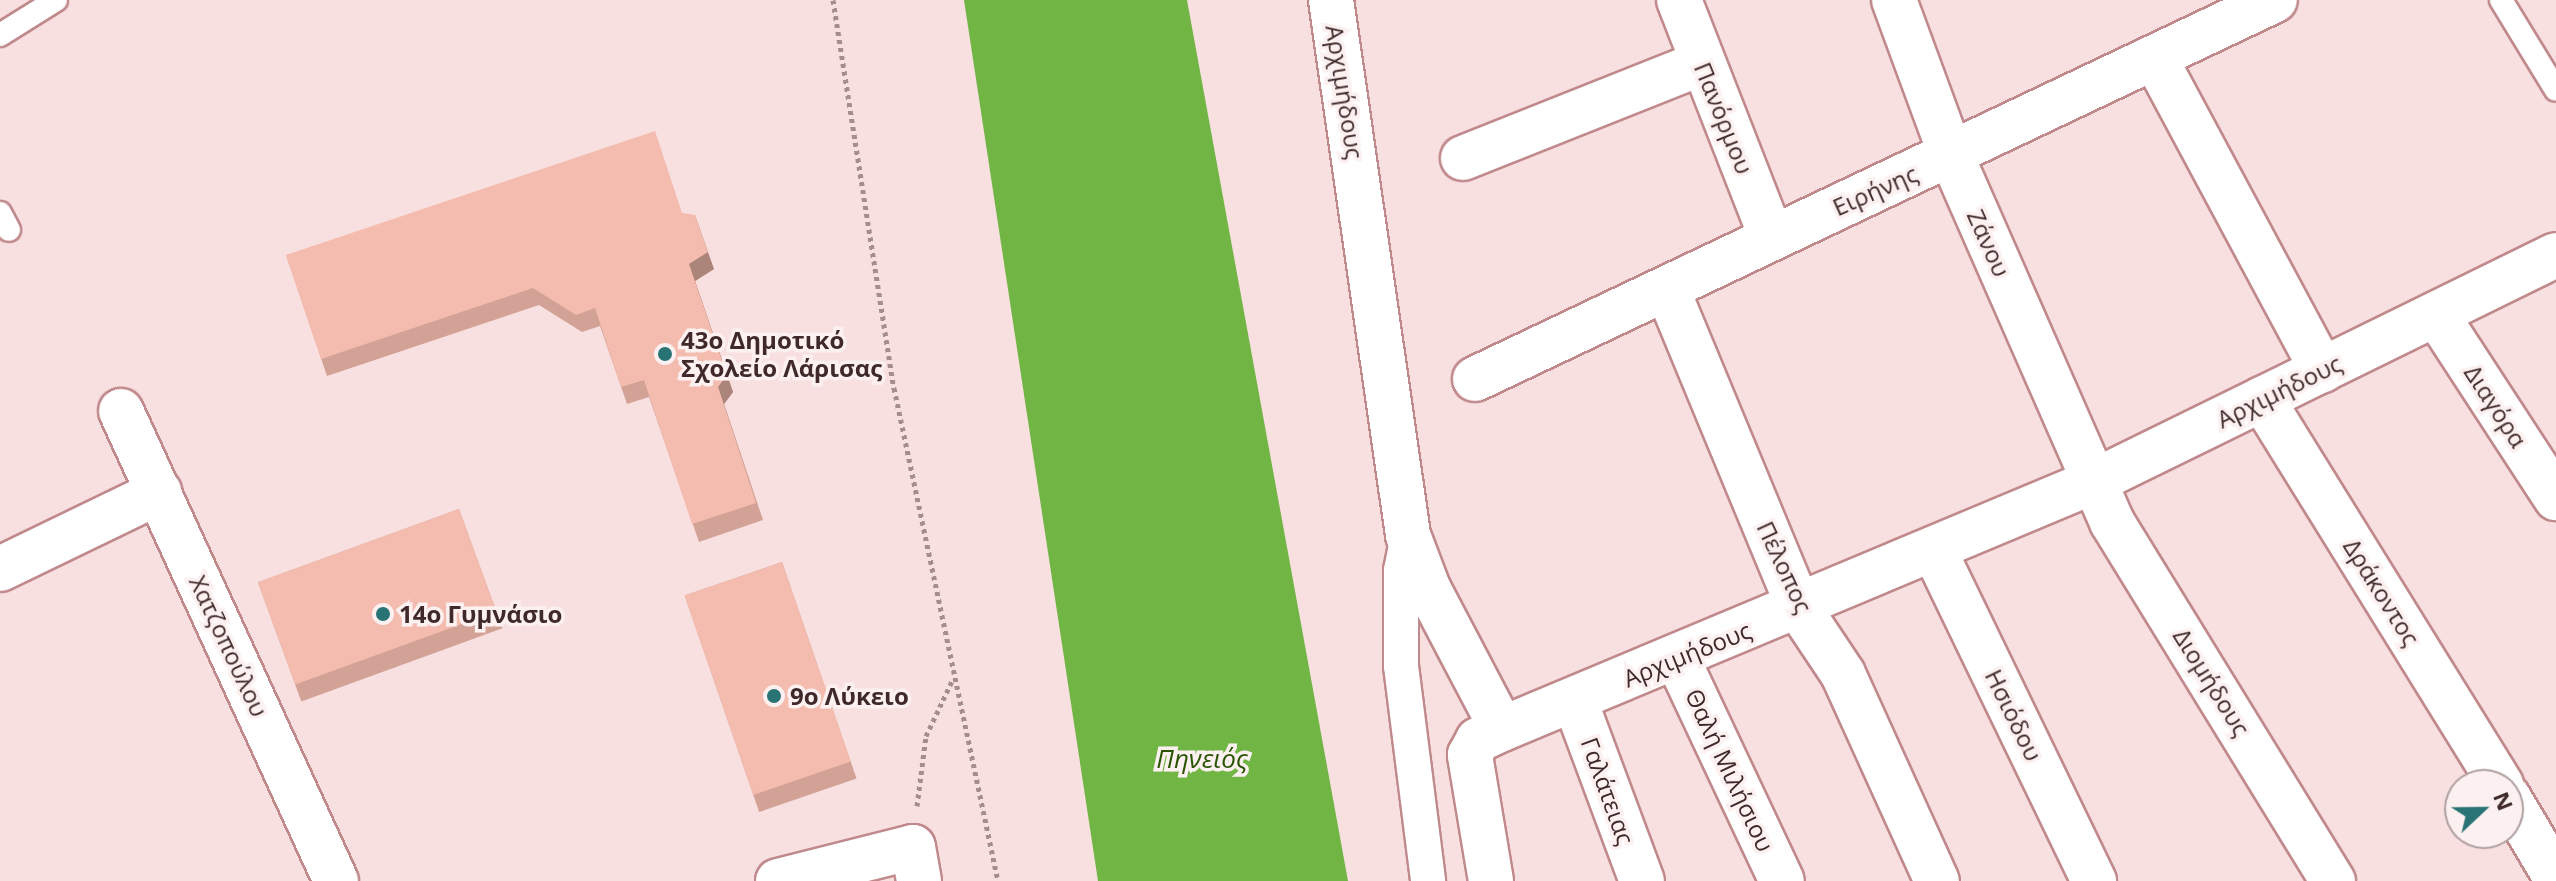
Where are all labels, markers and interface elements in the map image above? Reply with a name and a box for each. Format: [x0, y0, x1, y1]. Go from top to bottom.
street label: Αρχιμήδους [1320, 23, 1370, 161]
street label: Πανόρμου [1689, 58, 1759, 178]
street label: Ειρήνης [1828, 159, 1922, 221]
street label: Ζάνου [1962, 205, 2016, 281]
place label: 43ο Δημοτικό Σχολείο Λάρισας [681, 326, 882, 382]
marker: 43ο Δημοτικό Σχολείο Λάρισας [656, 345, 674, 363]
street label: Αρχιμήδους [2212, 348, 2346, 434]
street label: Διαγόρα [2459, 359, 2533, 453]
street label: Πέλοπος [1751, 517, 1819, 617]
street label: Δράκοντος [2338, 533, 2426, 651]
street label: Χατζοπούλου [184, 571, 274, 721]
place label: 14ο Γυμνάσιο [399, 600, 562, 628]
marker: 14ο Γυμνάσιο [374, 605, 392, 623]
street label: Αρχιμήδους [1619, 615, 1755, 693]
street label: Διομήδους [2168, 623, 2256, 741]
street label: Ησιόδου [1979, 664, 2049, 766]
place label: 9ο Λύκειο [790, 682, 909, 710]
street label: Θαλή Μιλήσιου [1680, 684, 1780, 856]
marker: 9ο Λύκειο [765, 687, 783, 705]
street label: Γαλάτειας [1575, 734, 1641, 848]
water label: Πηνειός [1156, 743, 1248, 775]
north arrow [2444, 769, 2524, 849]
text: N [2487, 787, 2522, 815]

